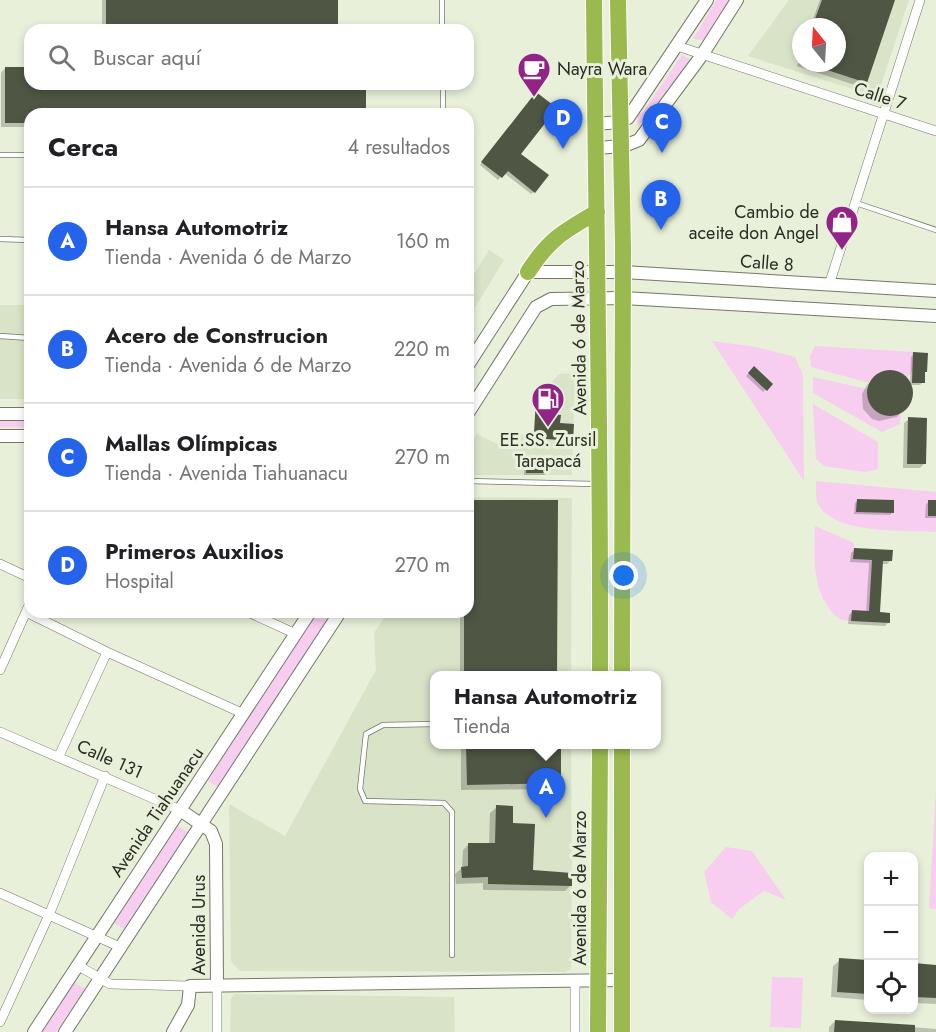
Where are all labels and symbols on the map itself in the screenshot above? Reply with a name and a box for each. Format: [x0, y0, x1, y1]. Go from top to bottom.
north arrow [792, 18, 846, 72]
cafe icon: Nayra Wara [516, 51, 552, 98]
place label: Nayra Wara [557, 56, 647, 82]
street label: Calle 7 [851, 75, 910, 117]
pin: D [544, 100, 582, 149]
pin: C [642, 104, 682, 153]
pin: B [642, 180, 680, 230]
place label: Cambio de aceite don Angel [689, 199, 819, 246]
shop icon: Cambio de aceite don Angel [824, 204, 860, 251]
street label: Calle 8 [739, 248, 795, 278]
street label: Avenida 6 de Marzo [565, 260, 593, 416]
fuel station icon: EE.SS. Zursil Tarapacá [530, 381, 566, 428]
place label: EE.SS. Zursil Tarapacá [500, 427, 596, 474]
your location [609, 561, 638, 590]
street label: Calle 131 [73, 733, 147, 785]
street label: Avenida Tiahuanacu [104, 742, 210, 882]
pin: A [526, 768, 566, 818]
street label: Avenida 6 de Marzo [567, 810, 593, 965]
street label: Avenida Urus [186, 875, 212, 975]

